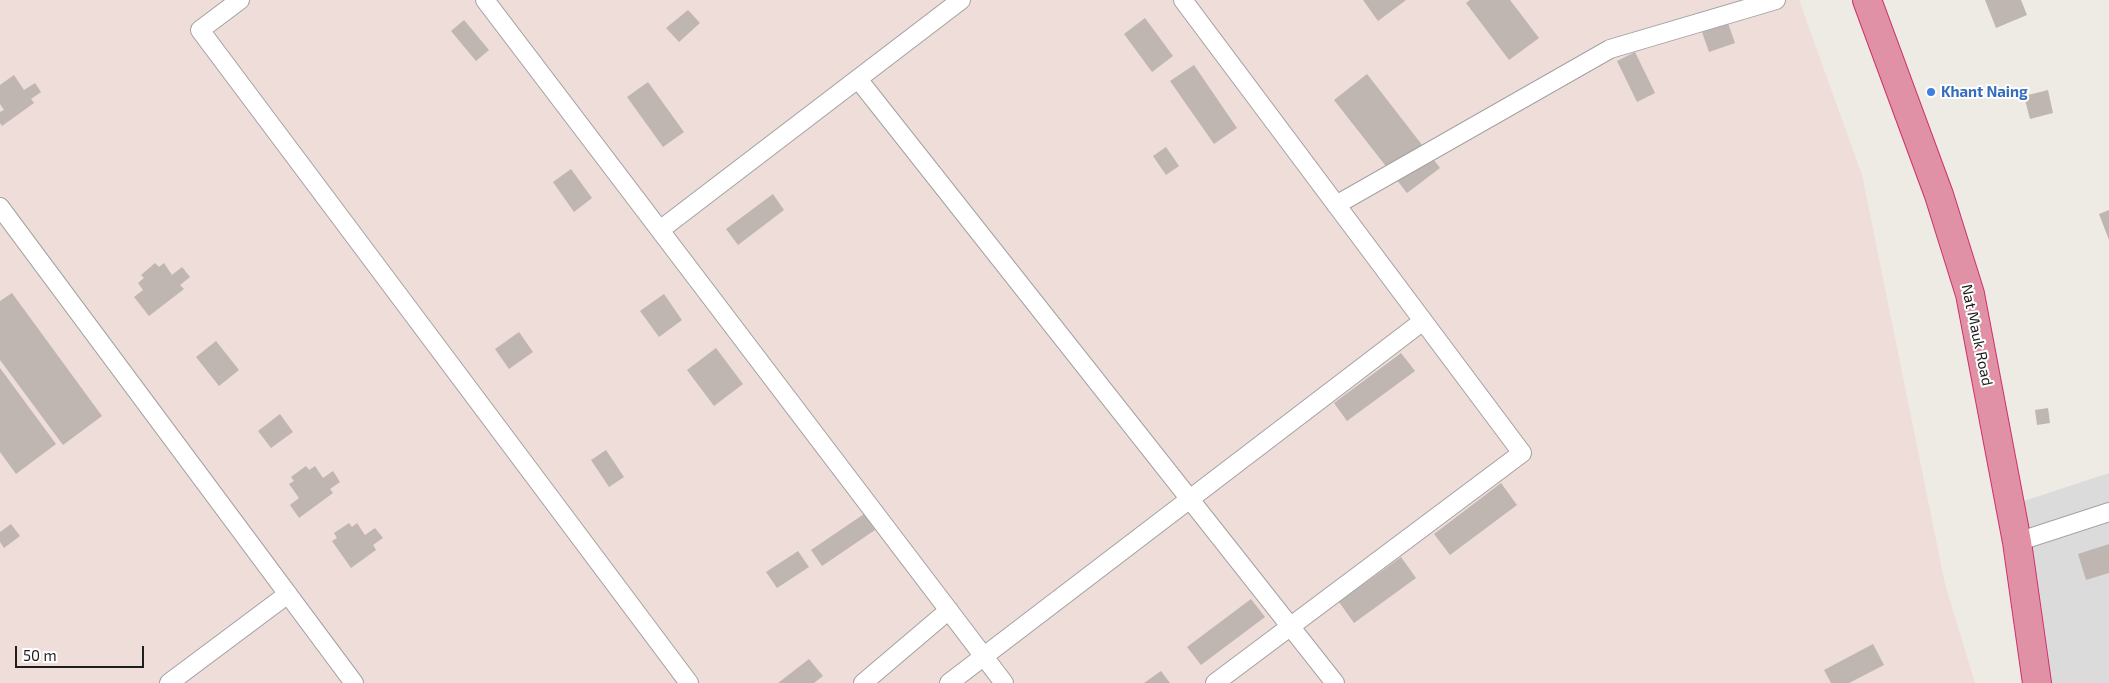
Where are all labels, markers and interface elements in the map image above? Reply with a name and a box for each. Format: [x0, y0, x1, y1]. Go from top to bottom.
place label: Khant Naing [1941, 83, 2028, 101]
marker: Khant Naing [1925, 86, 1937, 98]
street label: Nat Mauk Road [1957, 283, 1997, 387]
scale bar [18, 636, 146, 668]
text: 50 m [23, 646, 57, 664]

